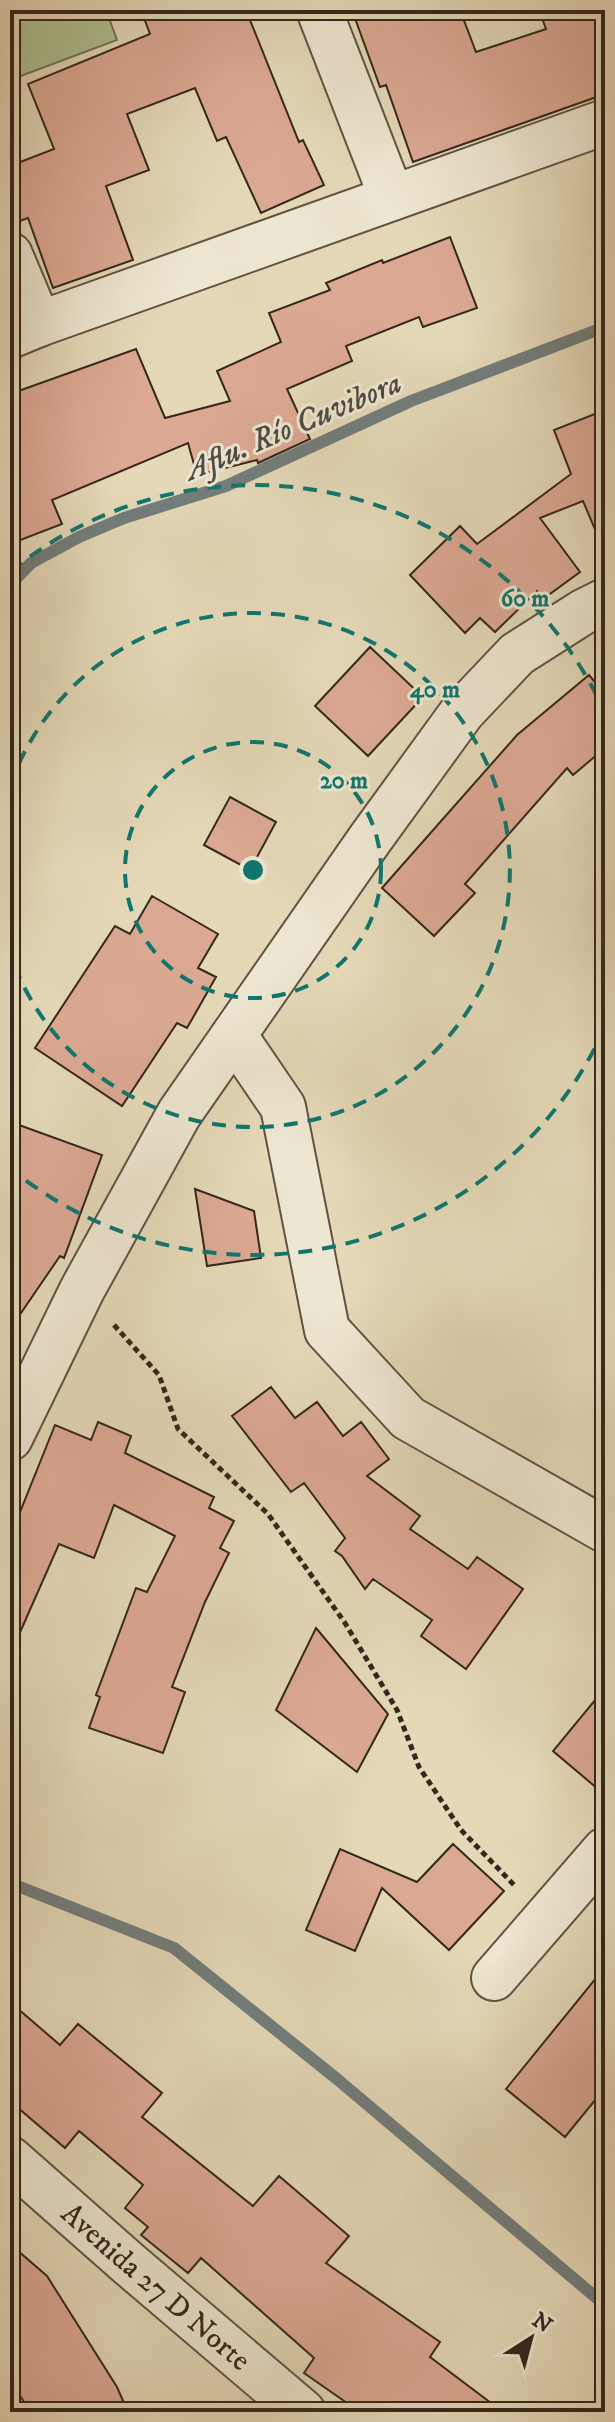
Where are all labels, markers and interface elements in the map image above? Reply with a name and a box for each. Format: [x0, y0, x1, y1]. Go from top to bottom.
water label: Aflu. Río Cuvibora [177, 363, 408, 492]
text: 60 m [501, 584, 549, 614]
text: 40 m [410, 675, 460, 705]
text: 20 m [320, 766, 368, 796]
centre of rings [239, 856, 267, 884]
street label: Avenida 27 D Norte [53, 2196, 258, 2379]
north arrow [491, 2298, 571, 2378]
text: N [527, 2307, 557, 2339]

